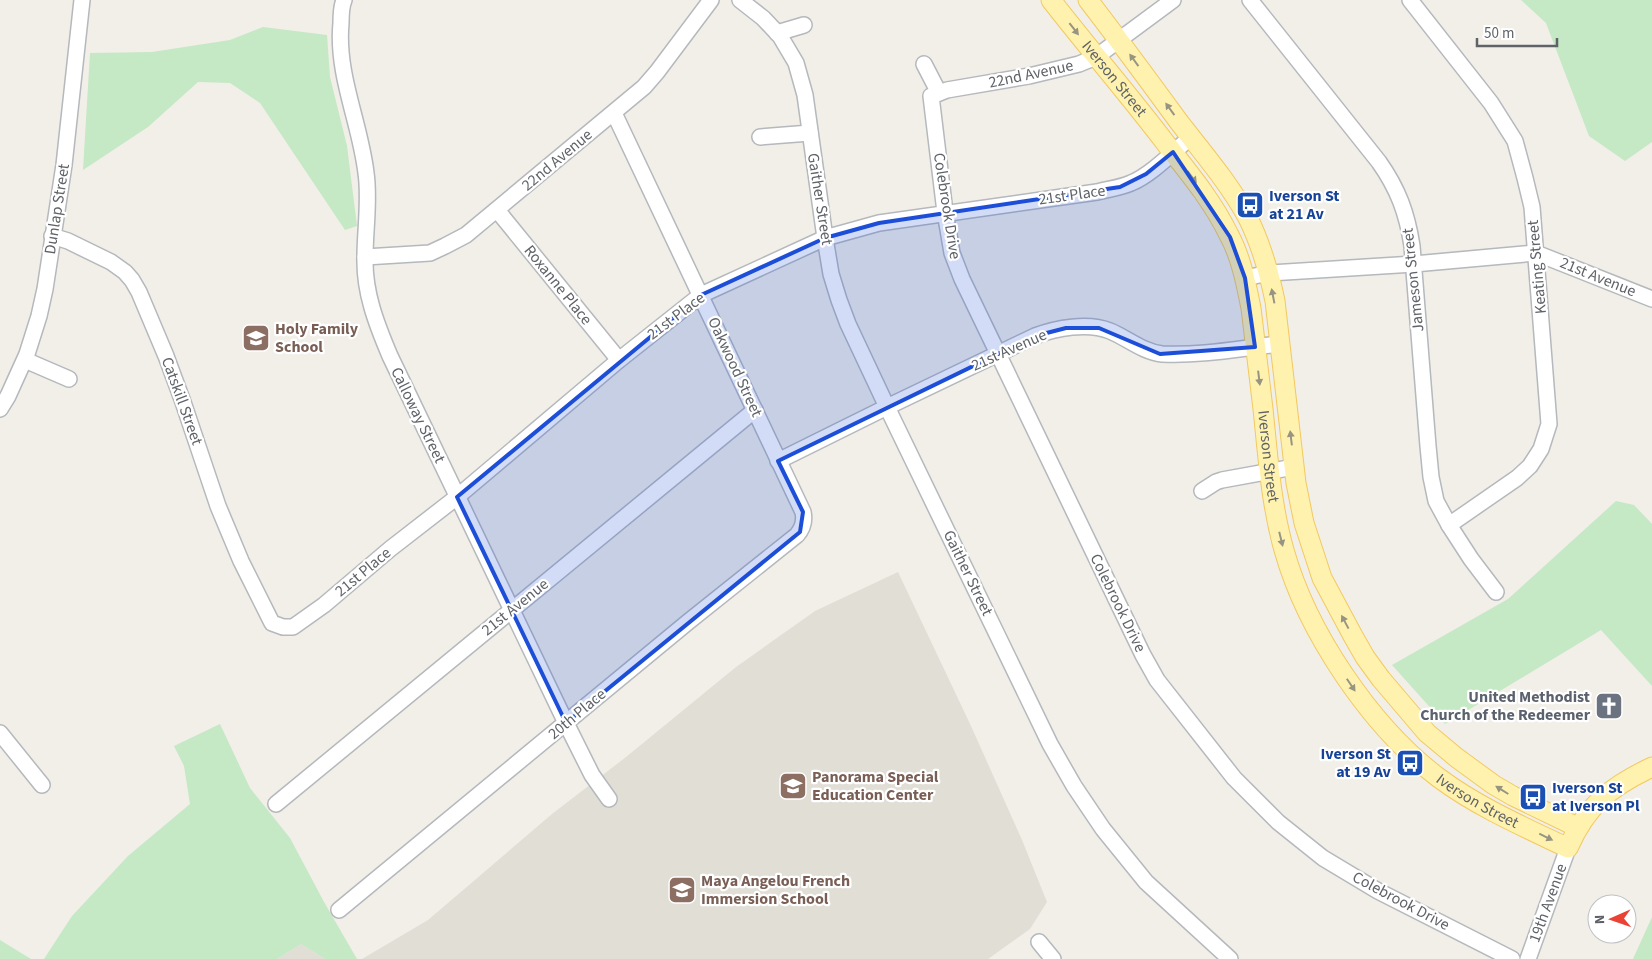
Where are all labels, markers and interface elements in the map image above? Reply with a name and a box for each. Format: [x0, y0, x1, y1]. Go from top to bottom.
scale bar [1477, 15, 1557, 47]
one-way arrow [1069, 22, 1079, 36]
text: 50 m [1484, 23, 1514, 44]
street label: Iverson Street [1077, 36, 1152, 122]
one-way arrow [1129, 53, 1139, 67]
street label: 22nd Avenue [987, 54, 1075, 94]
one-way arrow [1165, 102, 1175, 116]
street label: 22nd Avenue [517, 124, 597, 196]
street label: Gaither Street [802, 151, 838, 247]
street label: Colebrook Drive [928, 151, 966, 261]
street label: Dunlap Street [39, 161, 75, 256]
one-way arrow [1187, 170, 1197, 184]
street label: 21st Place [1037, 179, 1107, 211]
place label: Iverson St at 21 Av [1269, 185, 1339, 225]
bus stop icon: Iverson St at 21 Av [1235, 190, 1265, 220]
street label: Keating Street [1522, 219, 1552, 315]
street label: Jameson Street [1397, 226, 1429, 333]
street label: Roxanne Place [519, 240, 597, 330]
street label: 21st Avenue [1557, 252, 1639, 302]
street label: 21st Place [643, 287, 709, 345]
one-way arrow [1269, 287, 1277, 303]
street label: Oakwood Street [702, 314, 768, 421]
place label: Holy Family School [275, 318, 359, 358]
school or university icon: Holy Family School [241, 323, 271, 353]
street label: 21st Avenue [968, 324, 1050, 376]
street label: Catskill Street [156, 354, 208, 449]
street label: Calloway Street [385, 363, 451, 467]
one-way arrow [1255, 371, 1263, 387]
street label: Iverson Street [1252, 409, 1285, 505]
one-way arrow [1287, 429, 1295, 445]
street label: Gaither Street [938, 526, 998, 620]
one-way arrow [1277, 532, 1285, 547]
street label: 21st Place [330, 542, 396, 602]
street label: Colebrook Drive [1085, 550, 1151, 656]
street label: 21st Avenue [477, 573, 553, 641]
one-way arrow [1341, 615, 1349, 630]
one-way arrow [1346, 678, 1356, 692]
street label: 20th Place [543, 683, 611, 745]
place label: United Methodist Church of the Redeemer [1420, 686, 1591, 726]
church icon: United Methodist Church of the Redeemer [1594, 691, 1624, 721]
place label: Iverson St at 19 Av [1321, 743, 1392, 783]
bus stop icon: Iverson St at 19 Av [1395, 748, 1425, 778]
place label: Panorama Special Education Center [812, 766, 939, 806]
street label: Iverson Street [1431, 768, 1523, 834]
school or university icon: Panorama Special Education Center [778, 771, 808, 801]
place label: Iverson St at Iverson Pl [1552, 777, 1640, 817]
bus stop icon: Iverson St at Iverson Pl [1518, 782, 1548, 812]
one-way arrow [1496, 785, 1509, 794]
one-way arrow [1539, 833, 1553, 841]
street label: 19th Avenue [1524, 860, 1572, 946]
street label: Colebrook Drive [1349, 866, 1454, 936]
place label: Maya Angelou French Immersion School [701, 870, 850, 910]
school or university icon: Maya Angelou French Immersion School [667, 875, 697, 905]
north arrow [1587, 894, 1637, 944]
text: N [1590, 914, 1610, 924]

